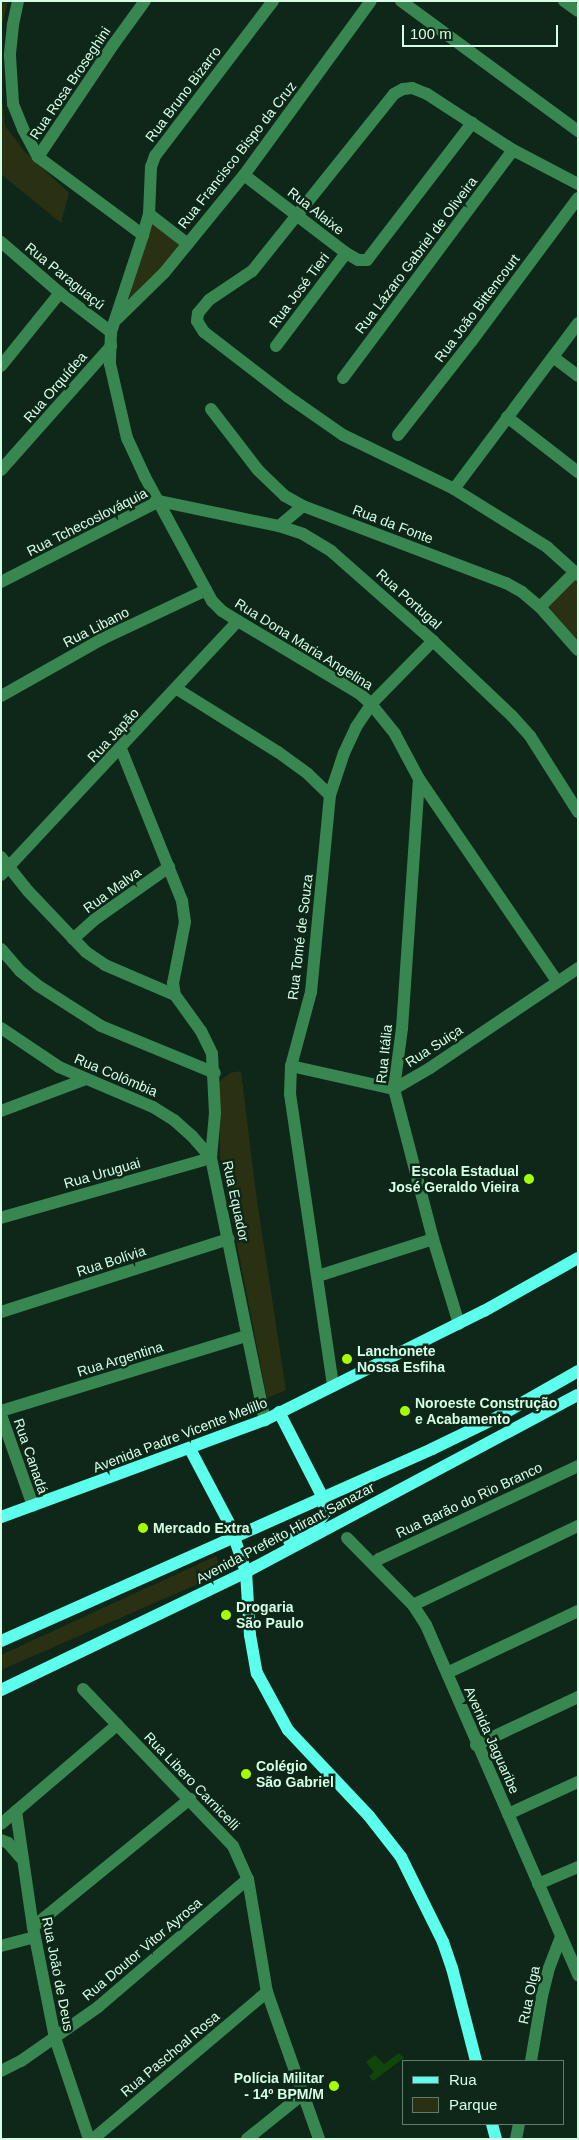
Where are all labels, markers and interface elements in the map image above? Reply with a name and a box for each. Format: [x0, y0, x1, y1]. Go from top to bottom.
scale bar [404, 15, 560, 47]
street label: Rua Rosa Broseghini [26, 23, 114, 143]
text: 100 m [410, 25, 452, 42]
street label: Rua Bruno Bizarro [142, 43, 224, 145]
street label: Rua Francisco Bispo da Cruz [174, 78, 300, 232]
street label: Rua Lázaro Gabriel de Oliveira [351, 173, 481, 337]
street label: Rua Alaixe [284, 184, 348, 238]
street label: Rua Paraguaçú [22, 239, 108, 313]
street label: Rua José Tieri [265, 249, 333, 331]
street label: Rua João Bittencourt [431, 251, 523, 365]
street label: Rua Orquídea [20, 348, 90, 426]
street label: Rua Tchecoslováquia [24, 484, 150, 560]
street label: Rua da Fonte [350, 501, 436, 547]
street label: Rua Portugal [373, 565, 445, 633]
street label: Rua Dona Maria Angelina [232, 594, 376, 694]
street label: Rua Libano [60, 603, 132, 651]
street label: Rua Japão [84, 705, 142, 765]
street label: Rua Malva [80, 864, 144, 916]
street label: Rua Tomé de Souza [284, 873, 316, 1001]
street label: Rua Suiça [402, 1021, 466, 1071]
street label: Rua Itália [373, 1024, 395, 1084]
street label: Rua Colômbia [72, 1050, 160, 1100]
street label: Rua Uruguai [62, 1154, 142, 1192]
street label: Rua Equador [219, 1159, 253, 1243]
place label: Escola Estadual José Geraldo Vieira [389, 1163, 519, 1196]
marker: Escola Estadual José Geraldo Vieira [523, 1173, 535, 1185]
street label: Rua Bolívia [74, 1242, 148, 1280]
street label: Rua Argentina [75, 1338, 165, 1380]
place label: Lanchonete Nossa Esfiha [357, 1343, 445, 1375]
marker: Lanchonete Nossa Esfiha [341, 1353, 353, 1365]
street label: Avenida Padre Vicente Melillo [90, 1394, 270, 1476]
place label: Noroeste Construção e Acabamento [415, 1395, 557, 1428]
marker: Noroeste Construção e Acabamento [399, 1405, 411, 1417]
street label: Rua Canadá [10, 1416, 52, 1496]
street label: Rua Barão do Rio Branco [393, 1459, 545, 1541]
street label: Avenida Prefeito Hirant Sanazar [193, 1479, 377, 1587]
place label: Mercado Extra [153, 1520, 249, 1536]
marker: Mercado Extra [137, 1522, 149, 1534]
place label: Drogaria São Paulo [236, 1599, 304, 1631]
marker: Drogaria São Paulo [220, 1609, 232, 1621]
street label: Avenida Jaguaribe [461, 1684, 523, 1796]
street label: Rua Libero Carnicelli [141, 1728, 243, 1834]
place label: Colégio São Gabriel [256, 1758, 334, 1790]
marker: Colégio São Gabriel [240, 1768, 252, 1780]
street label: Rua Doutor Vitor Ayrosa [79, 1894, 205, 2004]
street label: Rua João de Deus [39, 1915, 77, 2033]
street label: Rua Olga [515, 1964, 543, 2026]
street label: Rua Paschoal Rosa [117, 2008, 223, 2100]
legend [402, 2060, 564, 2125]
place label: Polícia Militar - 14º BPM/M [234, 2070, 324, 2102]
text: Rua [449, 2071, 477, 2088]
marker: Polícia Militar - 14º BPM/M [328, 2080, 340, 2092]
text: Parque [449, 2096, 497, 2113]

